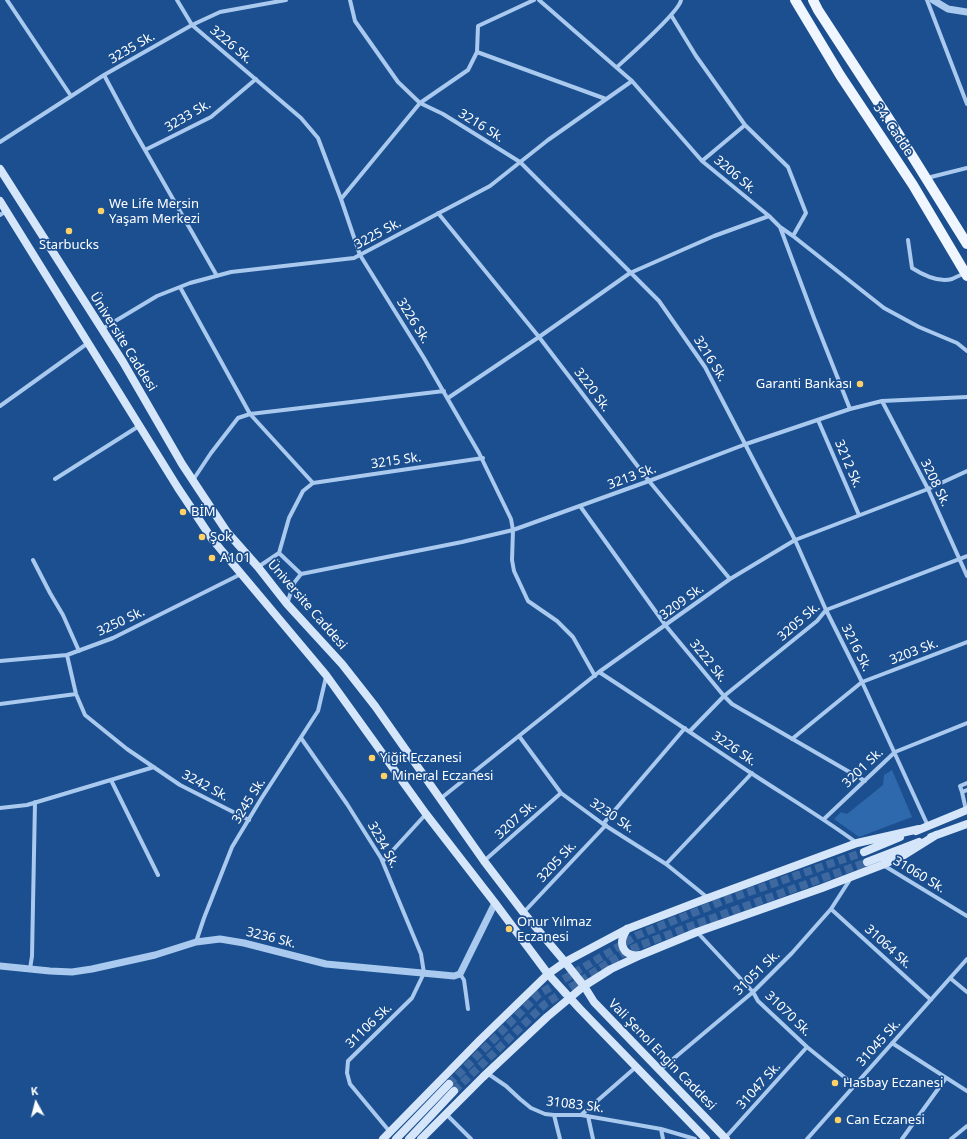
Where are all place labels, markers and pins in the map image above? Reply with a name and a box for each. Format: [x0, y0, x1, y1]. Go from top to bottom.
place label: We Life Mersin Yaşam Merkezi [109, 196, 200, 227]
marker: We Life Mersin Yaşam Merkezi [96, 206, 106, 216]
marker: Starbucks [64, 226, 74, 236]
place label: Starbucks [39, 237, 99, 253]
place label: Garanti Bankası [756, 376, 852, 392]
marker: Garanti Bankası [855, 379, 865, 389]
place label: BİM [191, 504, 216, 520]
marker: BİM [178, 507, 188, 517]
place label: Şok [210, 529, 232, 545]
marker: Şok [197, 532, 207, 542]
place label: A101 [220, 550, 251, 566]
marker: A101 [207, 553, 217, 563]
place label: Yiğit Eczanesi [380, 750, 462, 766]
marker: Yiğit Eczanesi [367, 753, 377, 763]
place label: Mineral Eczanesi [392, 768, 493, 784]
marker: Mineral Eczanesi [379, 771, 389, 781]
place label: Onur Yılmaz Eczanesi [517, 914, 592, 945]
marker: Onur Yılmaz Eczanesi [504, 924, 514, 934]
place label: Hasbay Eczanesi [843, 1075, 943, 1091]
marker: Hasbay Eczanesi [830, 1078, 840, 1088]
place label: Can Eczanesi [846, 1112, 925, 1128]
marker: Can Eczanesi [833, 1115, 843, 1125]

